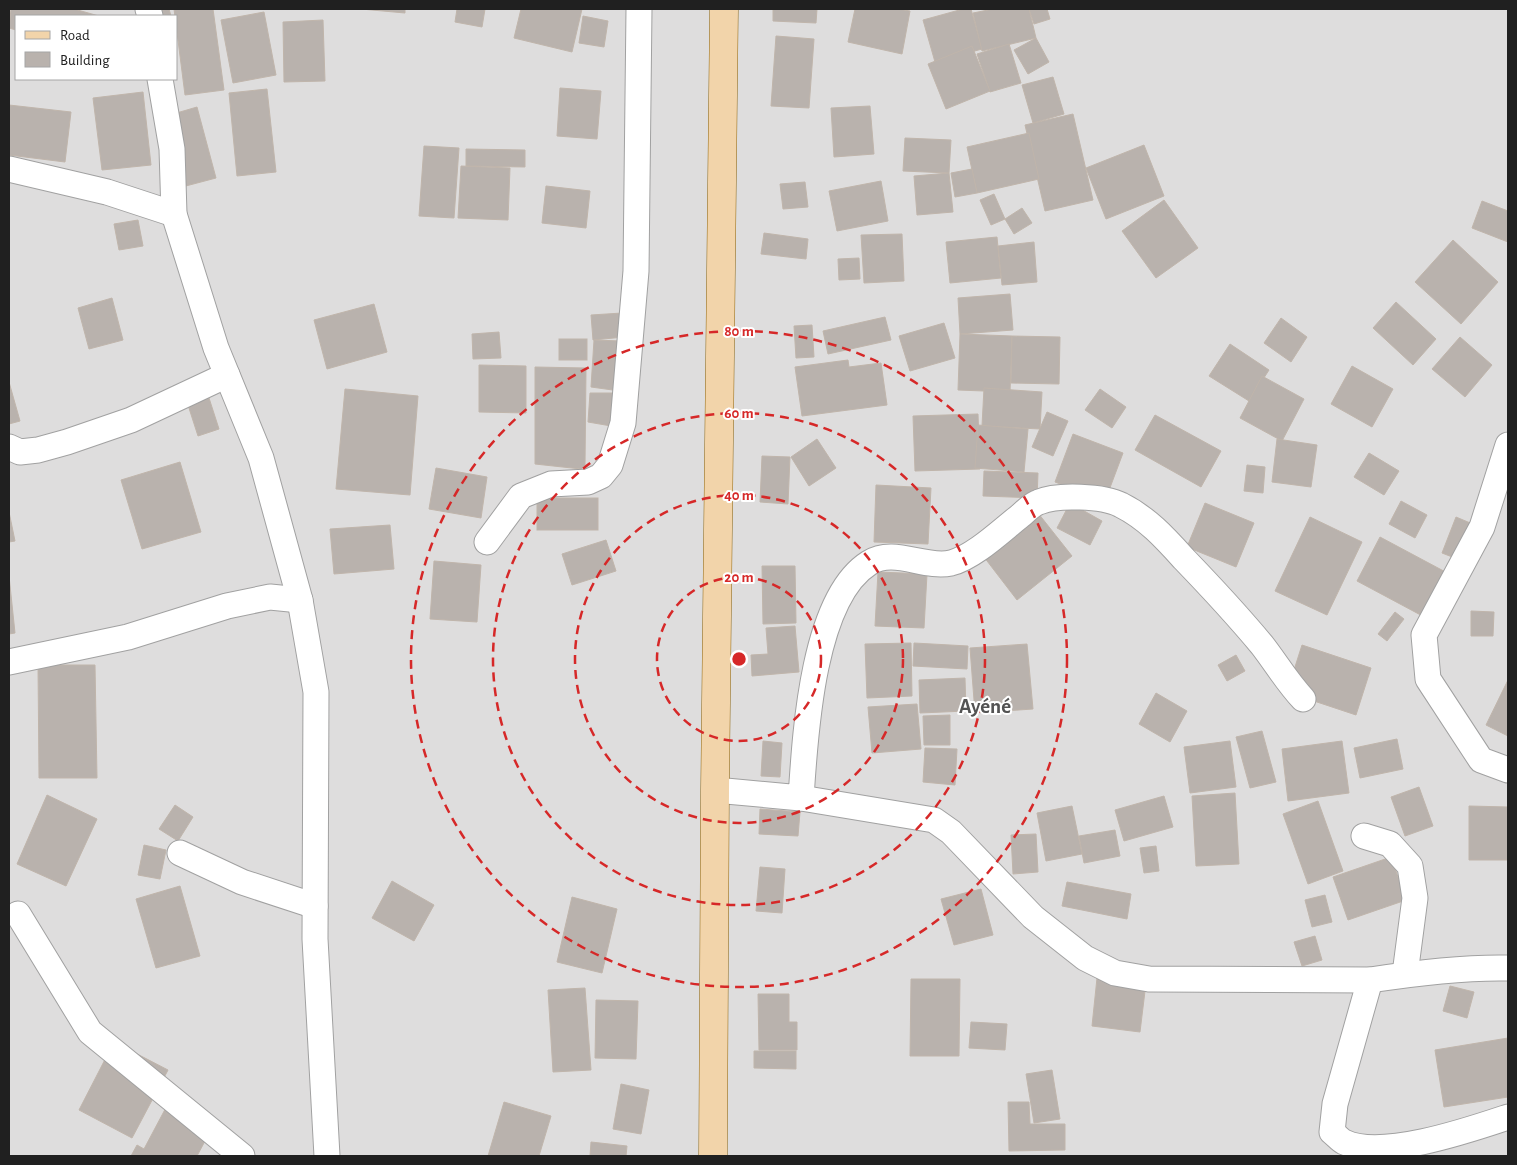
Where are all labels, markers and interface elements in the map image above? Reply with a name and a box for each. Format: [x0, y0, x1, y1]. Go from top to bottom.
legend [15, 15, 178, 80]
text: Road [60, 28, 90, 43]
text: Building [60, 53, 110, 68]
text: 80 m [724, 324, 754, 339]
text: 60 m [724, 406, 754, 421]
text: 40 m [724, 488, 754, 503]
text: 20 m [724, 570, 754, 585]
centre of rings [730, 650, 748, 668]
district label: Ayéné [959, 696, 1011, 717]

